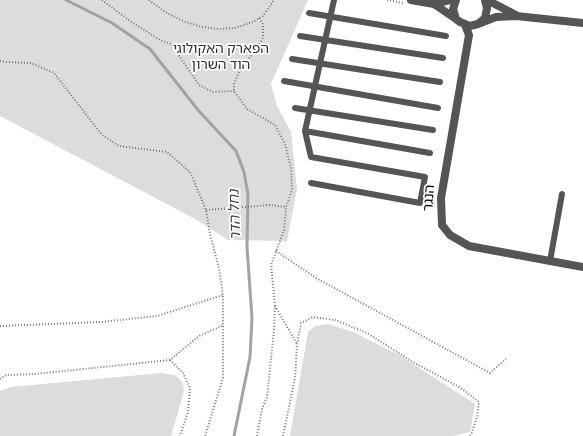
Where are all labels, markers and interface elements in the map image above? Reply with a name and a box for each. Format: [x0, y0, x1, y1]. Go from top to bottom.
park label: הפארק האקולוגי הוד השרון [173, 41, 269, 74]
street label: הנגר [420, 184, 438, 212]
water label: נחל הדר [225, 189, 245, 241]

